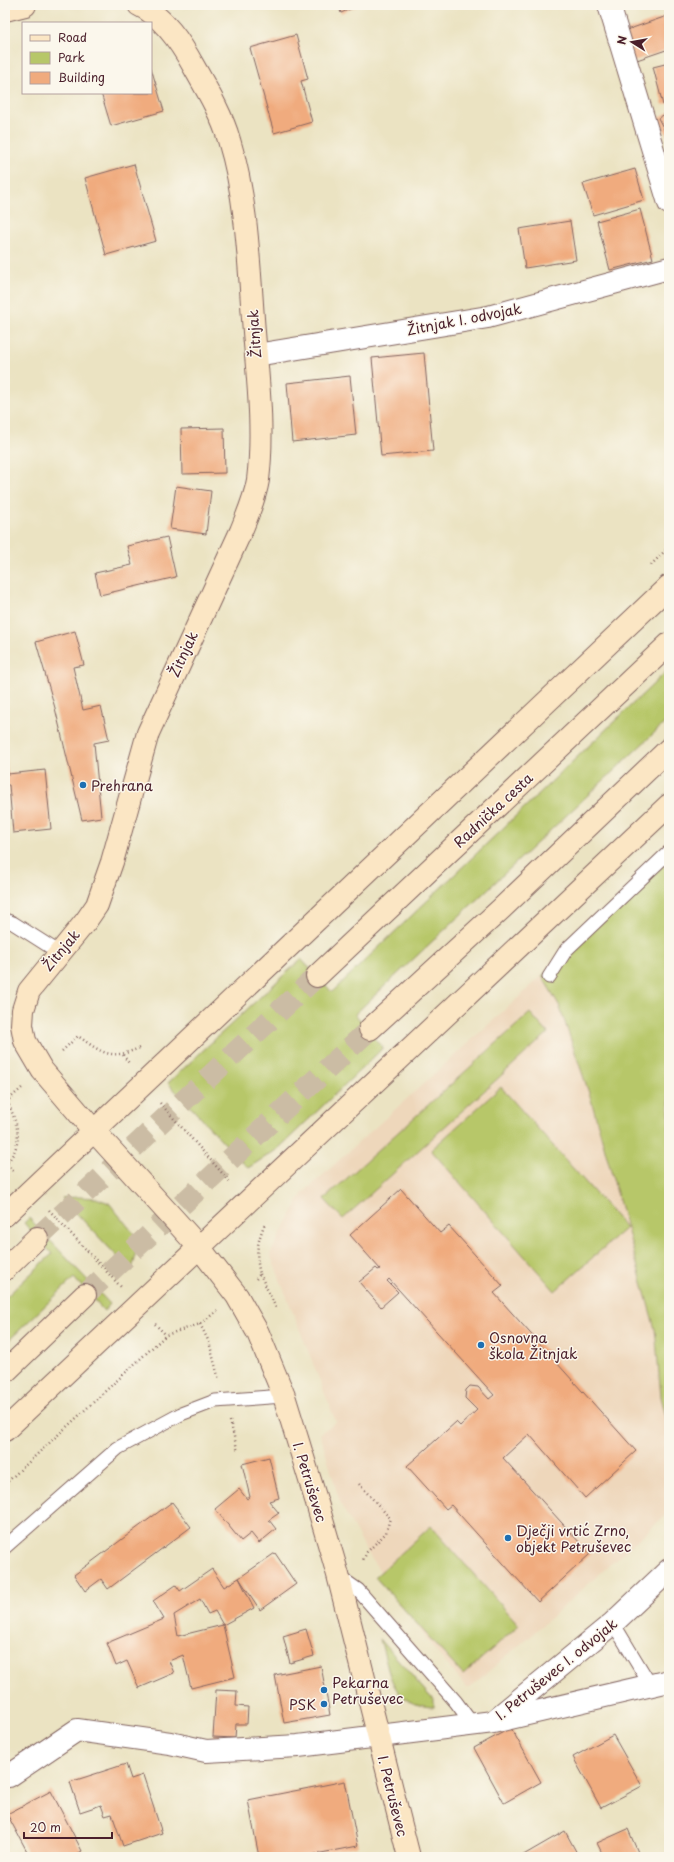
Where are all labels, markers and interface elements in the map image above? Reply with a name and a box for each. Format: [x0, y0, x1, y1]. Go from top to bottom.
legend [22, 22, 152, 94]
north arrow [612, 22, 652, 62]
text: Road [58, 28, 87, 46]
text: N [613, 34, 631, 46]
text: Park [58, 48, 85, 66]
text: Building [58, 68, 105, 86]
street label: Žitnjak I. odvojak [405, 297, 524, 340]
street label: Žitnjak [242, 309, 266, 359]
street label: Žitnjak [163, 627, 203, 680]
street label: Radnička cesta [449, 767, 538, 852]
place label: Prehrana [91, 775, 153, 796]
marker: Prehrana [78, 780, 88, 790]
street label: Žitnjak [37, 924, 85, 975]
place label: Osnovna škola Žitnjak [489, 1327, 578, 1364]
marker: Osnovna škola Žitnjak [476, 1340, 486, 1350]
street label: I. Petruševec [288, 1439, 332, 1525]
place label: Dječji vrtić Zrno, objekt Petruševec [516, 1520, 631, 1557]
marker: Dječji vrtić Zrno, objekt Petruševec [503, 1533, 513, 1543]
street label: I. Petruševec I. odvojak [490, 1613, 622, 1725]
place label: Pekarna Petruševec [332, 1672, 403, 1709]
marker: Pekarna Petruševec [319, 1685, 329, 1695]
place label: PSK [289, 1694, 316, 1715]
marker: PSK [319, 1699, 329, 1709]
street label: I. Petruševec [373, 1753, 413, 1839]
scale bar [24, 1814, 112, 1840]
text: 20 m [30, 1818, 61, 1836]

